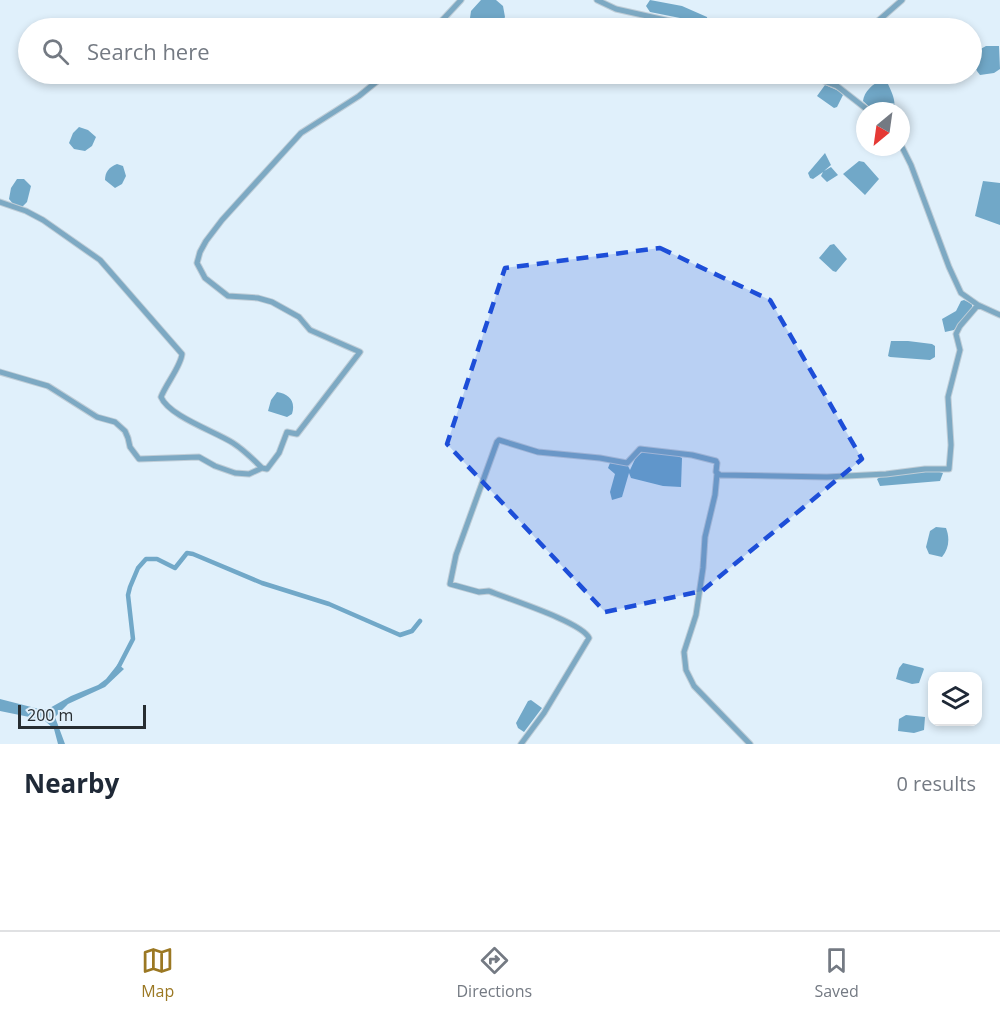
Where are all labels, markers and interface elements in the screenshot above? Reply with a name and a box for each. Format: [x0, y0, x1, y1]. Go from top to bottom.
search box [18, 18, 982, 84]
icon: search [39, 35, 72, 68]
text: Search here [87, 36, 210, 66]
north arrow [856, 102, 910, 156]
map controls [928, 672, 982, 726]
button: layers [928, 672, 982, 726]
scale bar [18, 702, 146, 730]
text: 200 m [27, 704, 73, 726]
text: Nearby [24, 765, 119, 801]
text: 0 results [896, 770, 976, 797]
tab: Map [141, 944, 174, 1002]
tab: Directions [457, 944, 532, 1002]
tab: Saved [814, 944, 859, 1002]

